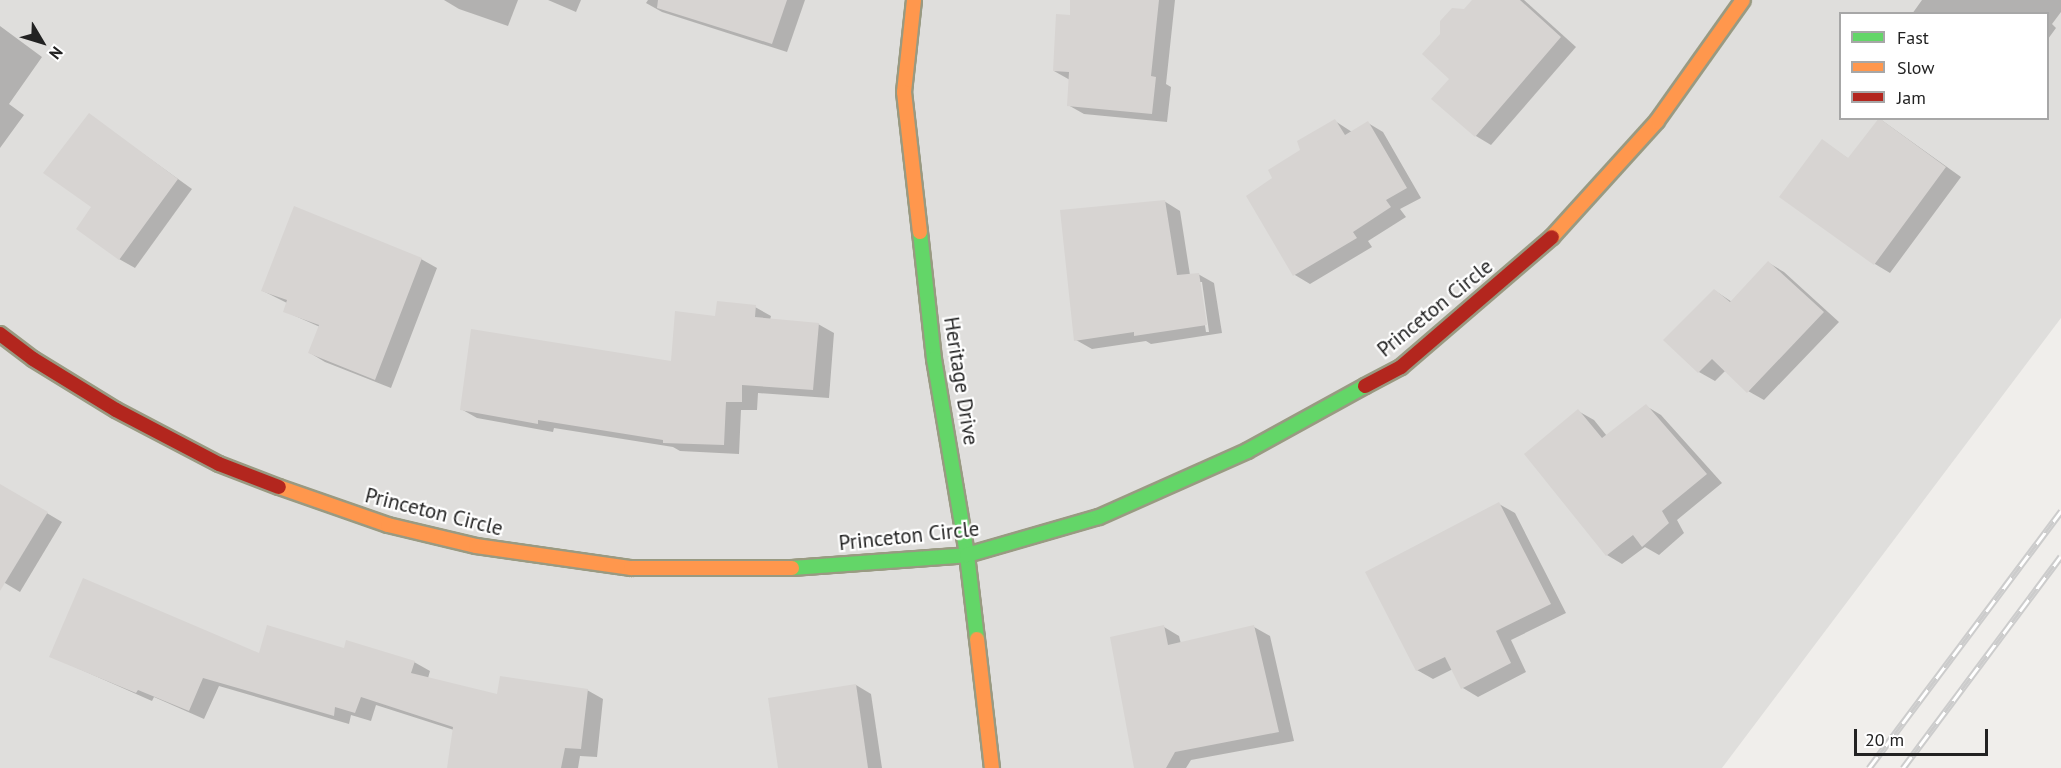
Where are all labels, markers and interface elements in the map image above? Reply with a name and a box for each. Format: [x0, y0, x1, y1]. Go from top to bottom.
north arrow [12, 12, 72, 72]
legend [1839, 12, 2049, 120]
text: Fast [1897, 26, 1929, 49]
text: N [45, 43, 67, 63]
text: Slow [1897, 56, 1935, 79]
text: Jam [1897, 86, 1926, 109]
street label: Princeton Circle [1372, 254, 1498, 362]
street label: Heritage Drive [938, 315, 984, 447]
street label: Princeton Circle [362, 483, 506, 541]
street label: Princeton Circle [837, 516, 981, 556]
scale bar [1857, 717, 1990, 755]
text: 20 m [1865, 728, 1904, 751]

